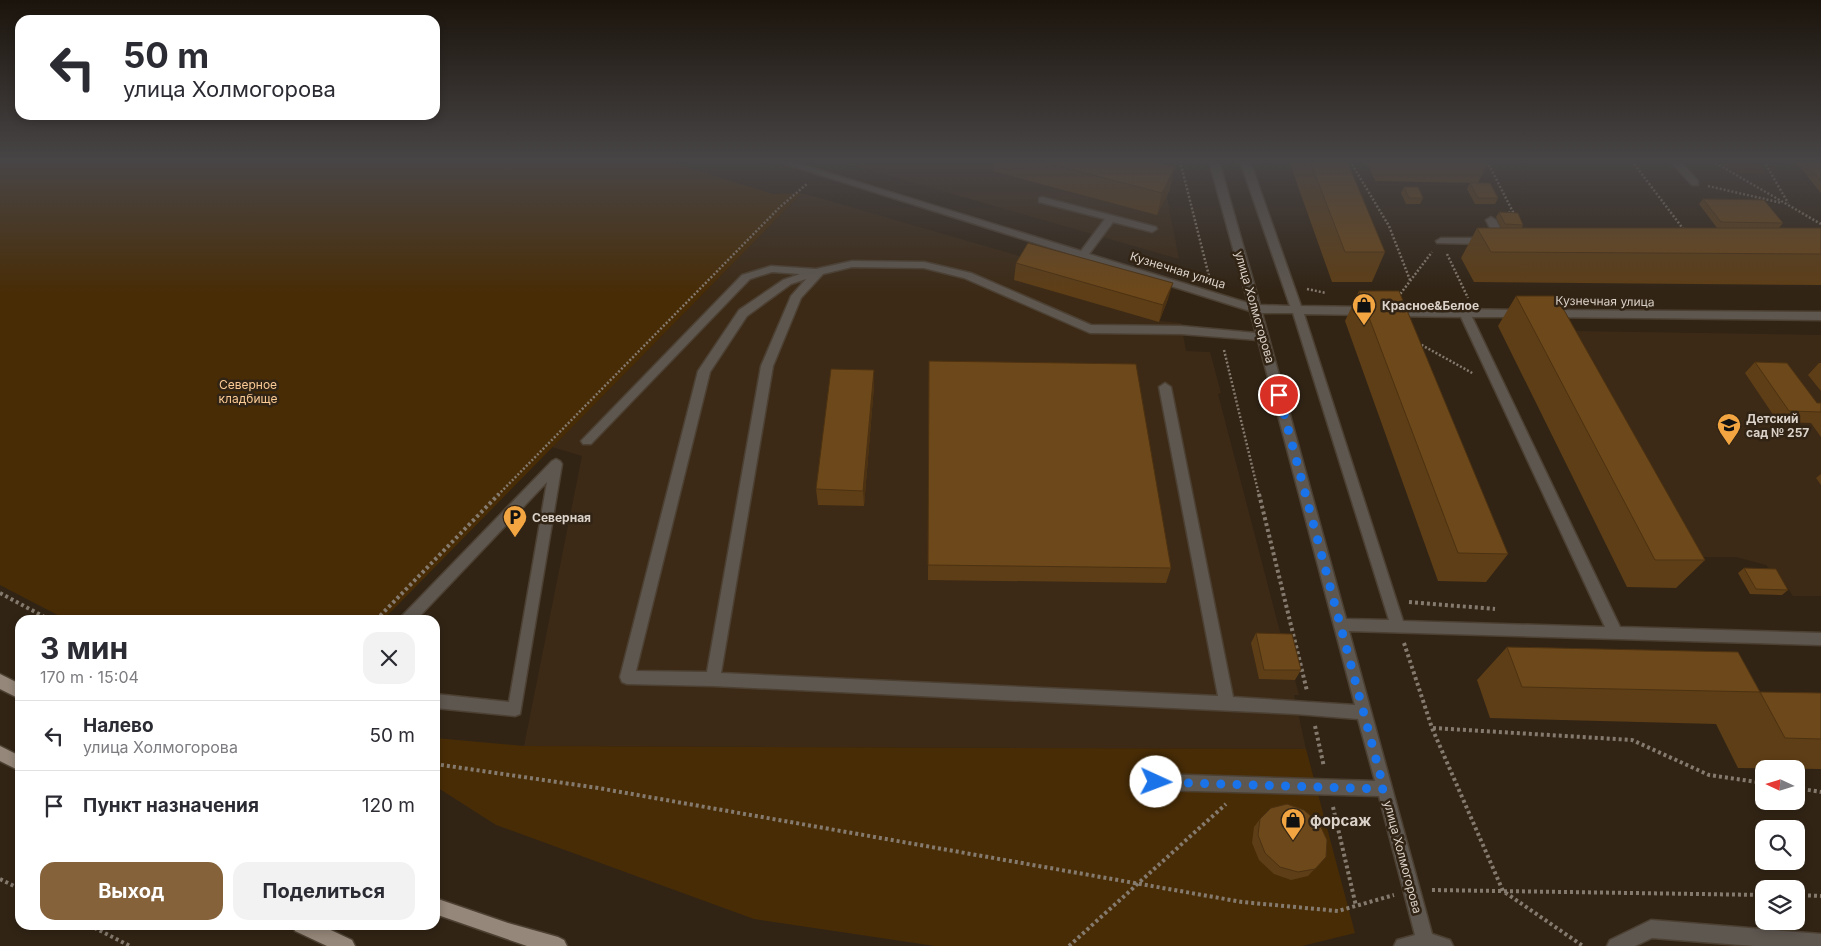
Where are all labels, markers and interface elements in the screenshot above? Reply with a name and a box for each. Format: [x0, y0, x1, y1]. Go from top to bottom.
text: 50 m [123, 34, 209, 76]
icon: left [40, 35, 105, 100]
text: улица Холмогорова [123, 76, 336, 102]
street label: Кузнечная улица [1128, 248, 1228, 292]
street label: улица Холмогорова [1232, 249, 1278, 365]
shop icon: Красное&Белое [1351, 292, 1377, 326]
street label: Кузнечная улица [1555, 293, 1655, 309]
place label: Красное&Белое [1382, 298, 1479, 313]
pin [1258, 374, 1300, 416]
park label: Северное кладбище [219, 377, 277, 406]
icon: arrive [1265, 381, 1293, 409]
place label: Детский сад № 257 [1746, 411, 1809, 440]
school or university icon: Детский сад № 257 [1716, 412, 1742, 446]
parking icon: Северная [502, 504, 528, 538]
place label: Северная [532, 510, 591, 525]
text: 3 мин [40, 630, 128, 666]
button: close [363, 632, 415, 684]
text: 170 m · 15:04 [40, 667, 139, 687]
text: Налево [83, 714, 154, 737]
icon: left [40, 722, 68, 750]
text: 50 m [369, 724, 415, 747]
text: улица Холмогорова [83, 737, 238, 757]
position arrow [1129, 755, 1181, 807]
north arrow [1755, 760, 1805, 810]
map controls [1755, 760, 1805, 930]
icon: arrive [40, 792, 68, 820]
text: Пункт назначения [83, 794, 259, 817]
text: 120 m [362, 794, 415, 817]
street label: улица Холмогорова [1381, 799, 1425, 915]
shop icon: форсаж [1280, 807, 1306, 841]
place label: форсаж [1310, 811, 1371, 830]
button: search [1755, 820, 1805, 870]
button: Выход [40, 862, 223, 920]
button: Поделиться [233, 862, 415, 920]
button: layers [1755, 880, 1805, 930]

